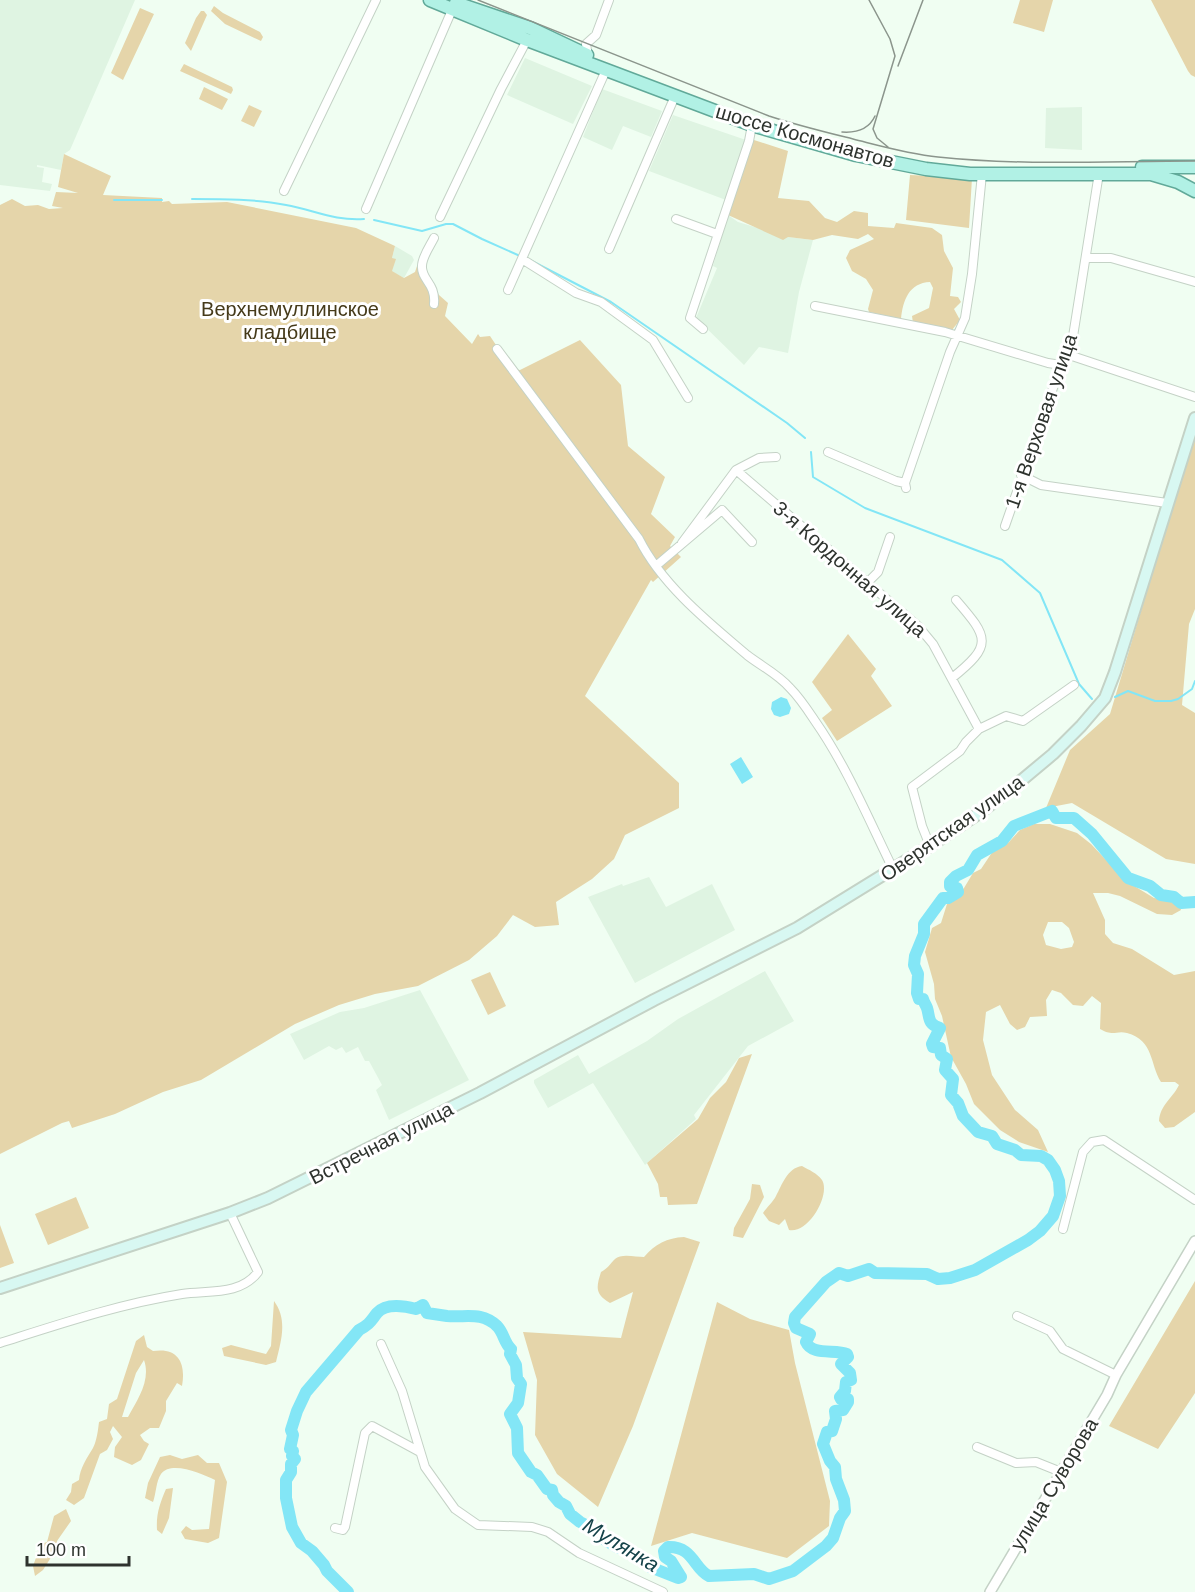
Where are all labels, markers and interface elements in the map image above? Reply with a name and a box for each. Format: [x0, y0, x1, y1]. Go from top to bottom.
street label: шоссе Космонавтов [713, 100, 897, 172]
park label: Верхнемуллинское кладбище [201, 298, 379, 343]
street label: 1-я Верховая улица [1001, 330, 1082, 511]
street label: 3-я Кордонная улица [769, 497, 931, 642]
street label: Оверятская улица [876, 770, 1028, 886]
street label: Встречная улица [306, 1097, 457, 1189]
street label: улица Суворова [1006, 1413, 1103, 1554]
water label: Мулянка [579, 1513, 663, 1576]
scale bar [27, 1529, 129, 1567]
text: 100 m [36, 1540, 86, 1560]

